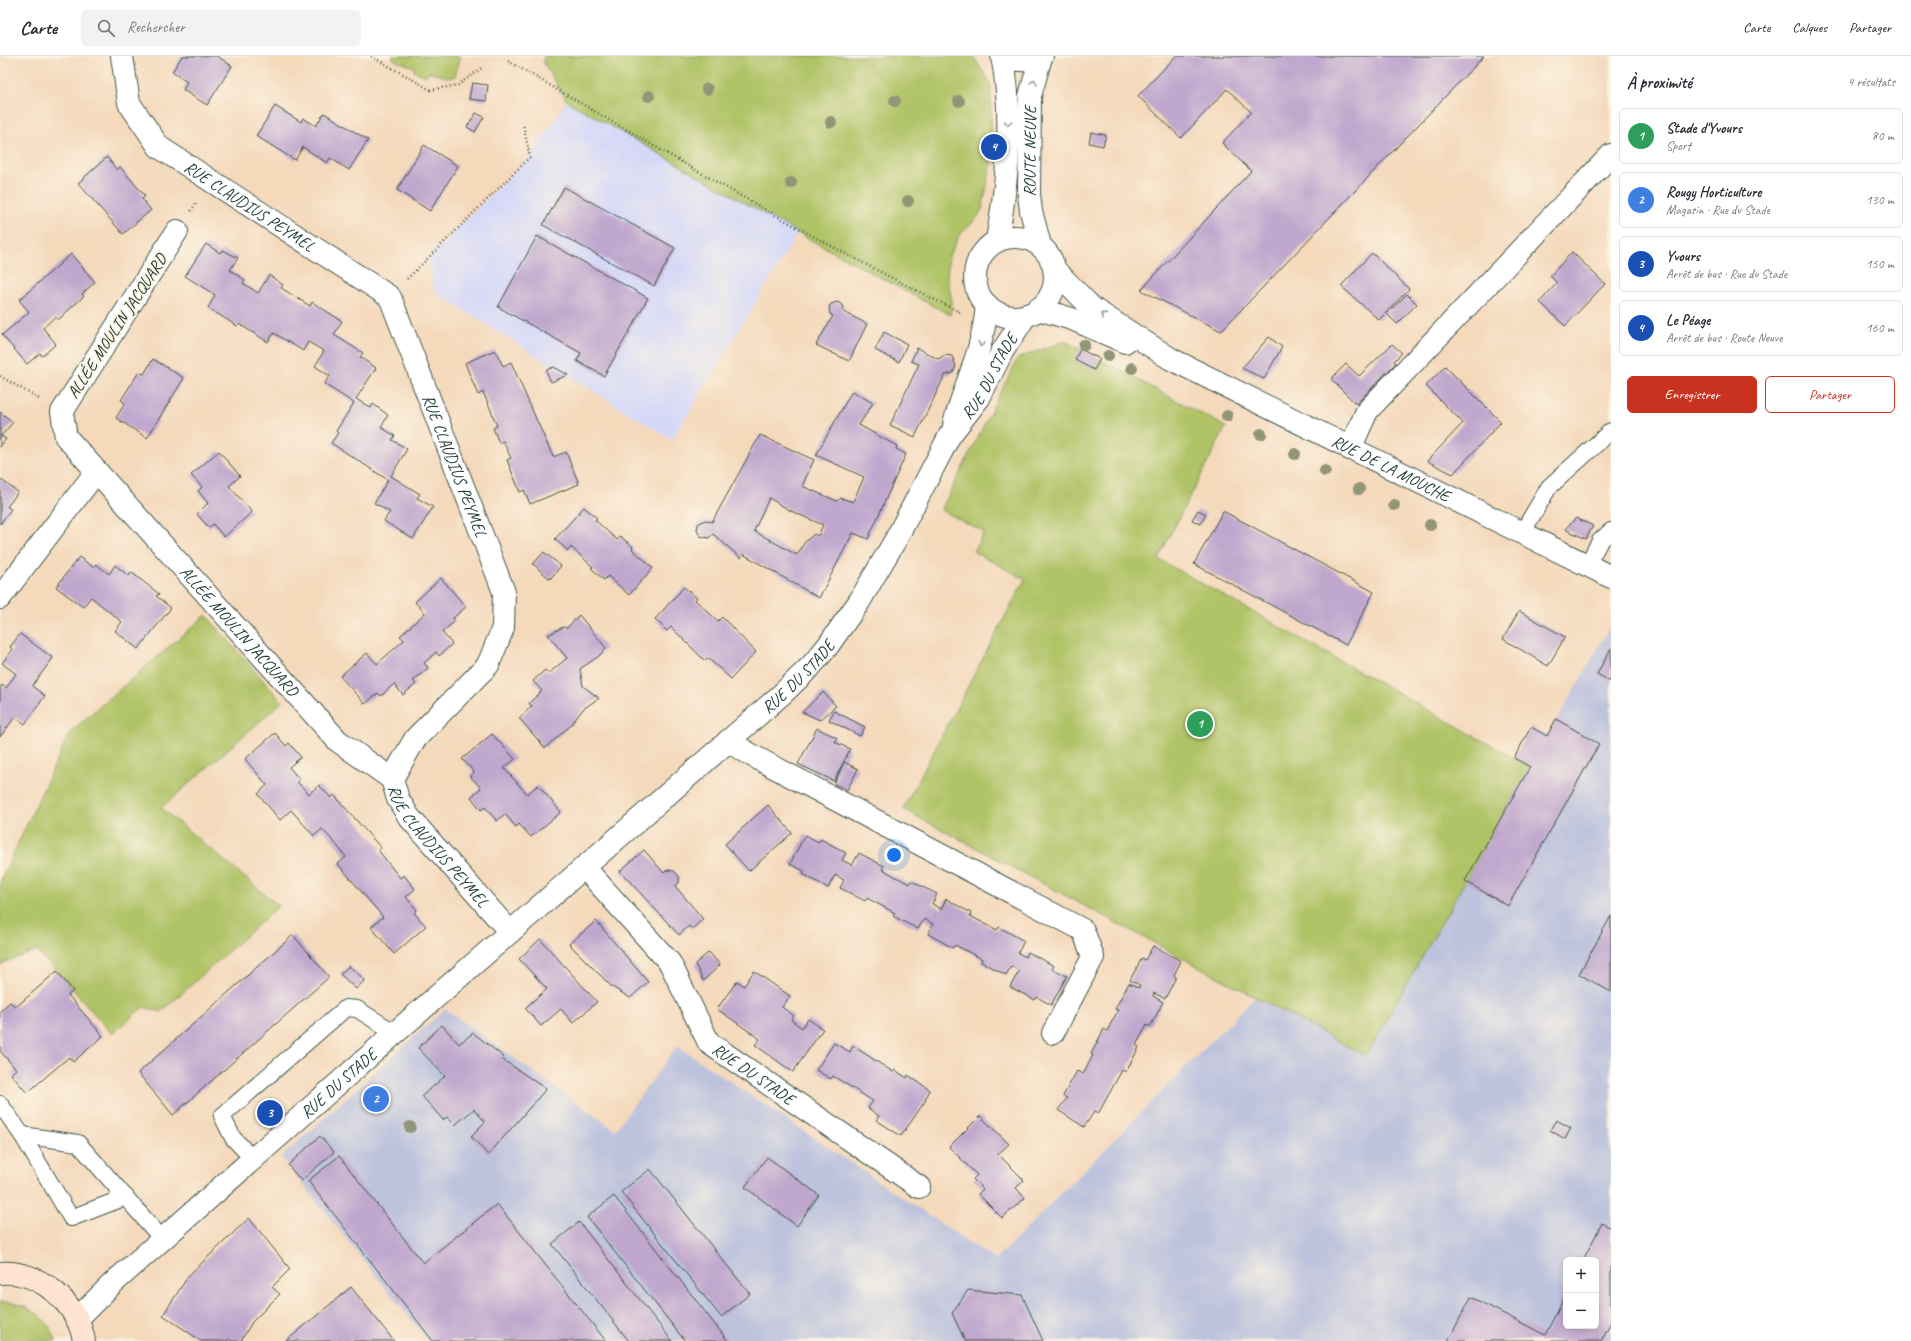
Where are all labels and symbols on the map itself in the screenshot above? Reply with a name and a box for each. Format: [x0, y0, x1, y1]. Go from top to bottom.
one-way arrow [1029, 79, 1038, 86]
street label: ROUTE NEUVE [1018, 103, 1040, 197]
one-way arrow [1004, 120, 1012, 126]
pin: 4 [981, 132, 1007, 162]
street label: RUE CLAUDIUS PEYMEL [181, 156, 320, 256]
street label: ALLÉE MOULIN JACQUARD [62, 248, 172, 402]
one-way arrow [1100, 312, 1107, 320]
street label: RUE DU STADE [956, 327, 1023, 423]
one-way arrow [977, 340, 985, 347]
street label: RUE CLAUDIUS PEYMEL [418, 391, 492, 541]
street label: RUE DE LA MOUCHE [1328, 430, 1455, 507]
street label: ALLÉE MOULIN JACQUARD [176, 561, 304, 701]
street label: RUE DU STADE [757, 634, 841, 718]
pin: 1 [1187, 709, 1213, 739]
street label: RUE CLAUDIUS PEYMEL [384, 783, 494, 912]
your location [884, 845, 904, 865]
street label: RUE DU STADE [708, 1038, 801, 1111]
street label: RUE DU STADE [296, 1042, 383, 1123]
pin: 2 [363, 1084, 389, 1114]
pin: 3 [257, 1098, 283, 1128]

